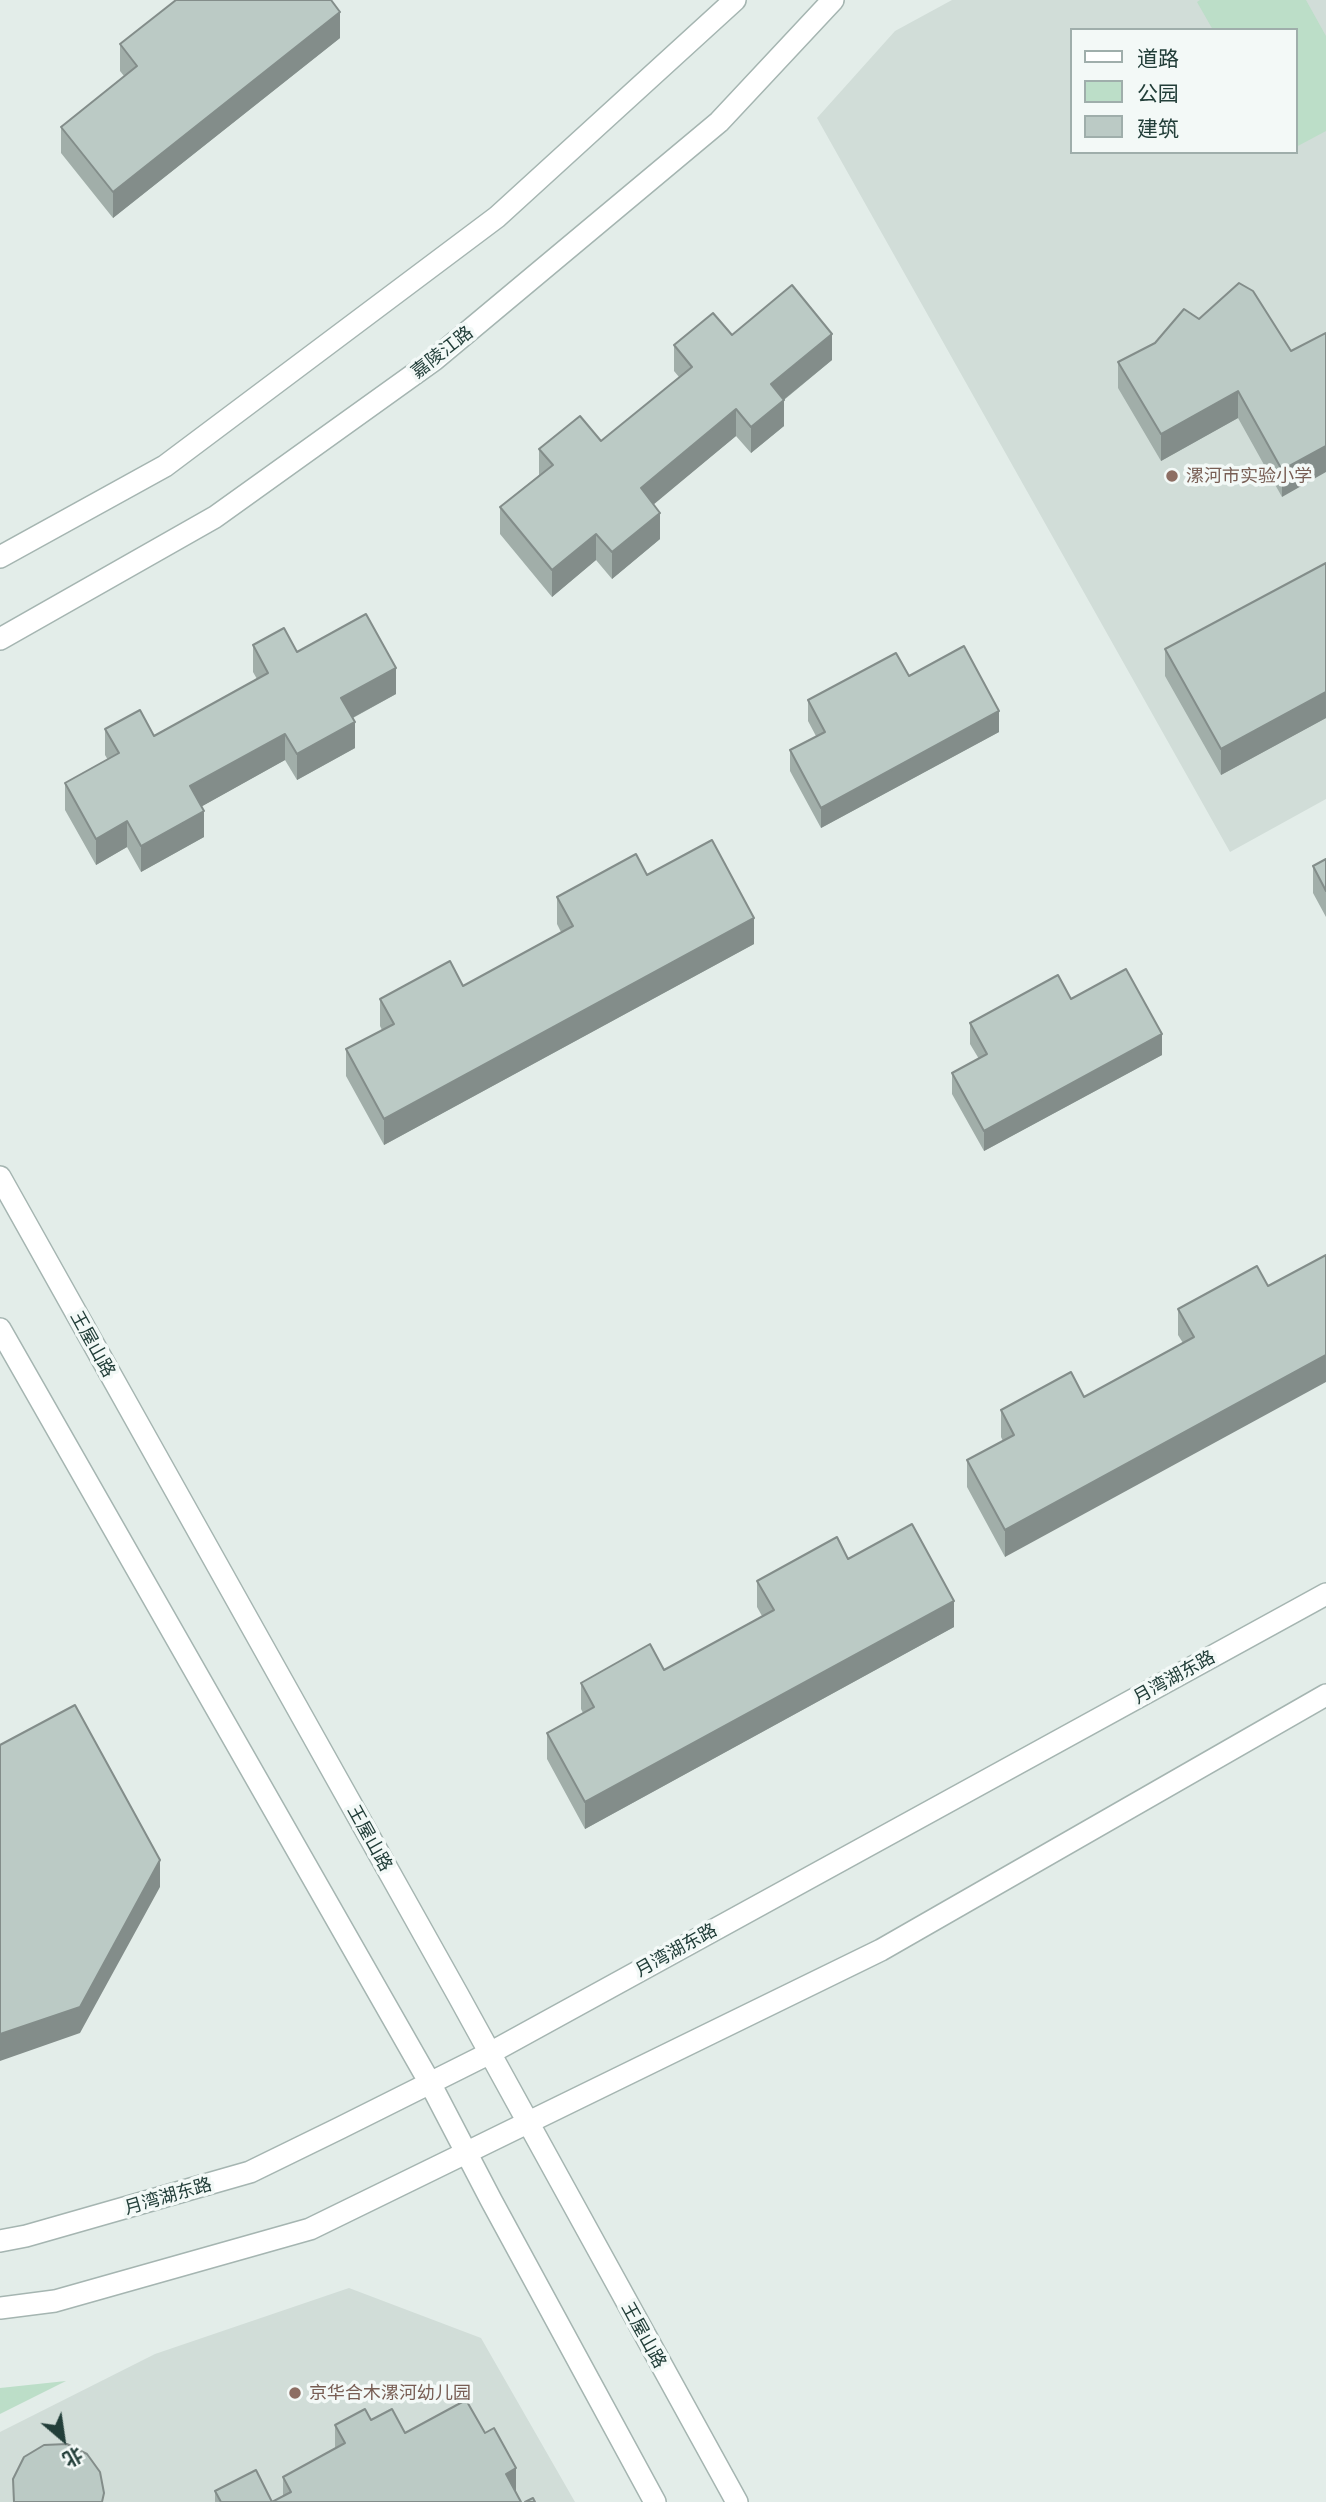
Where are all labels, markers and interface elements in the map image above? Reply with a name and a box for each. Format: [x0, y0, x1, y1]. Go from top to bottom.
legend [1070, 28, 1298, 154]
text: 道路 [1137, 45, 1179, 70]
text: 公园 [1137, 80, 1179, 105]
text: 建筑 [1137, 115, 1179, 140]
street label: 嘉陵江路 [407, 321, 477, 383]
place label: 漯河市实验小学 [1186, 465, 1312, 487]
marker: 漯河市实验小学 [1164, 468, 1180, 484]
street label: 王屋山路 [66, 1307, 120, 1381]
street label: 月湾湖东路 [1129, 1646, 1219, 1708]
street label: 王屋山路 [343, 1801, 397, 1875]
street label: 月湾湖东路 [631, 1919, 721, 1981]
street label: 月湾湖东路 [122, 2173, 214, 2219]
street label: 王屋山路 [617, 2298, 671, 2372]
place label: 京华合木漯河幼儿园 [309, 2382, 471, 2404]
marker: 京华合木漯河幼儿园 [287, 2385, 303, 2401]
north arrow [28, 2404, 98, 2474]
text: 北 [60, 2443, 87, 2472]

